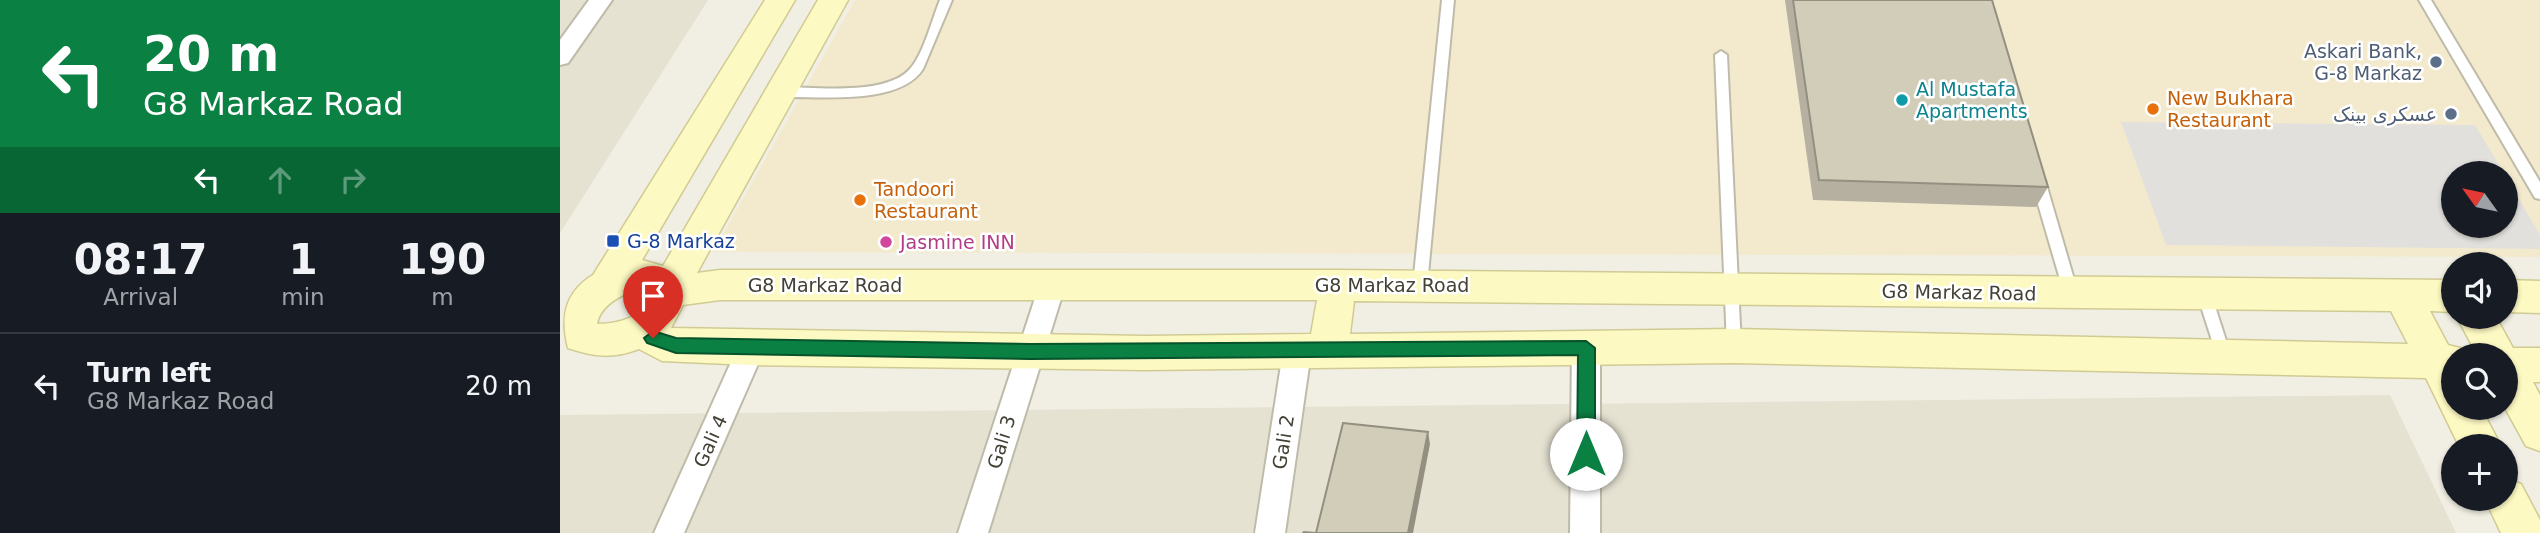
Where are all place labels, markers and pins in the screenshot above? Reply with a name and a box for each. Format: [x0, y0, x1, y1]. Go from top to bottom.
place label: Askari Bank, G-8 Markaz [2304, 40, 2422, 84]
marker: Askari Bank, G-8 Markaz [2428, 54, 2444, 70]
place label: Al Mustafa Apartments [1916, 78, 2028, 122]
place label: New Bukhara Restaurant [2167, 87, 2294, 131]
marker: Al Mustafa Apartments [1894, 92, 1910, 108]
marker: New Bukhara Restaurant [2145, 101, 2161, 117]
place label: عسکری بینک [2333, 103, 2437, 126]
marker: عسکری بینک [2443, 106, 2459, 122]
place label: Tandoori Restaurant [873, 178, 978, 222]
marker: Tandoori Restaurant [852, 192, 868, 208]
place label: G-8 Markaz [627, 230, 735, 252]
place label: Jasmine INN [899, 231, 1015, 253]
marker: G-8 Markaz [605, 233, 621, 249]
marker: Jasmine INN [878, 234, 894, 250]
pin [623, 266, 683, 338]

